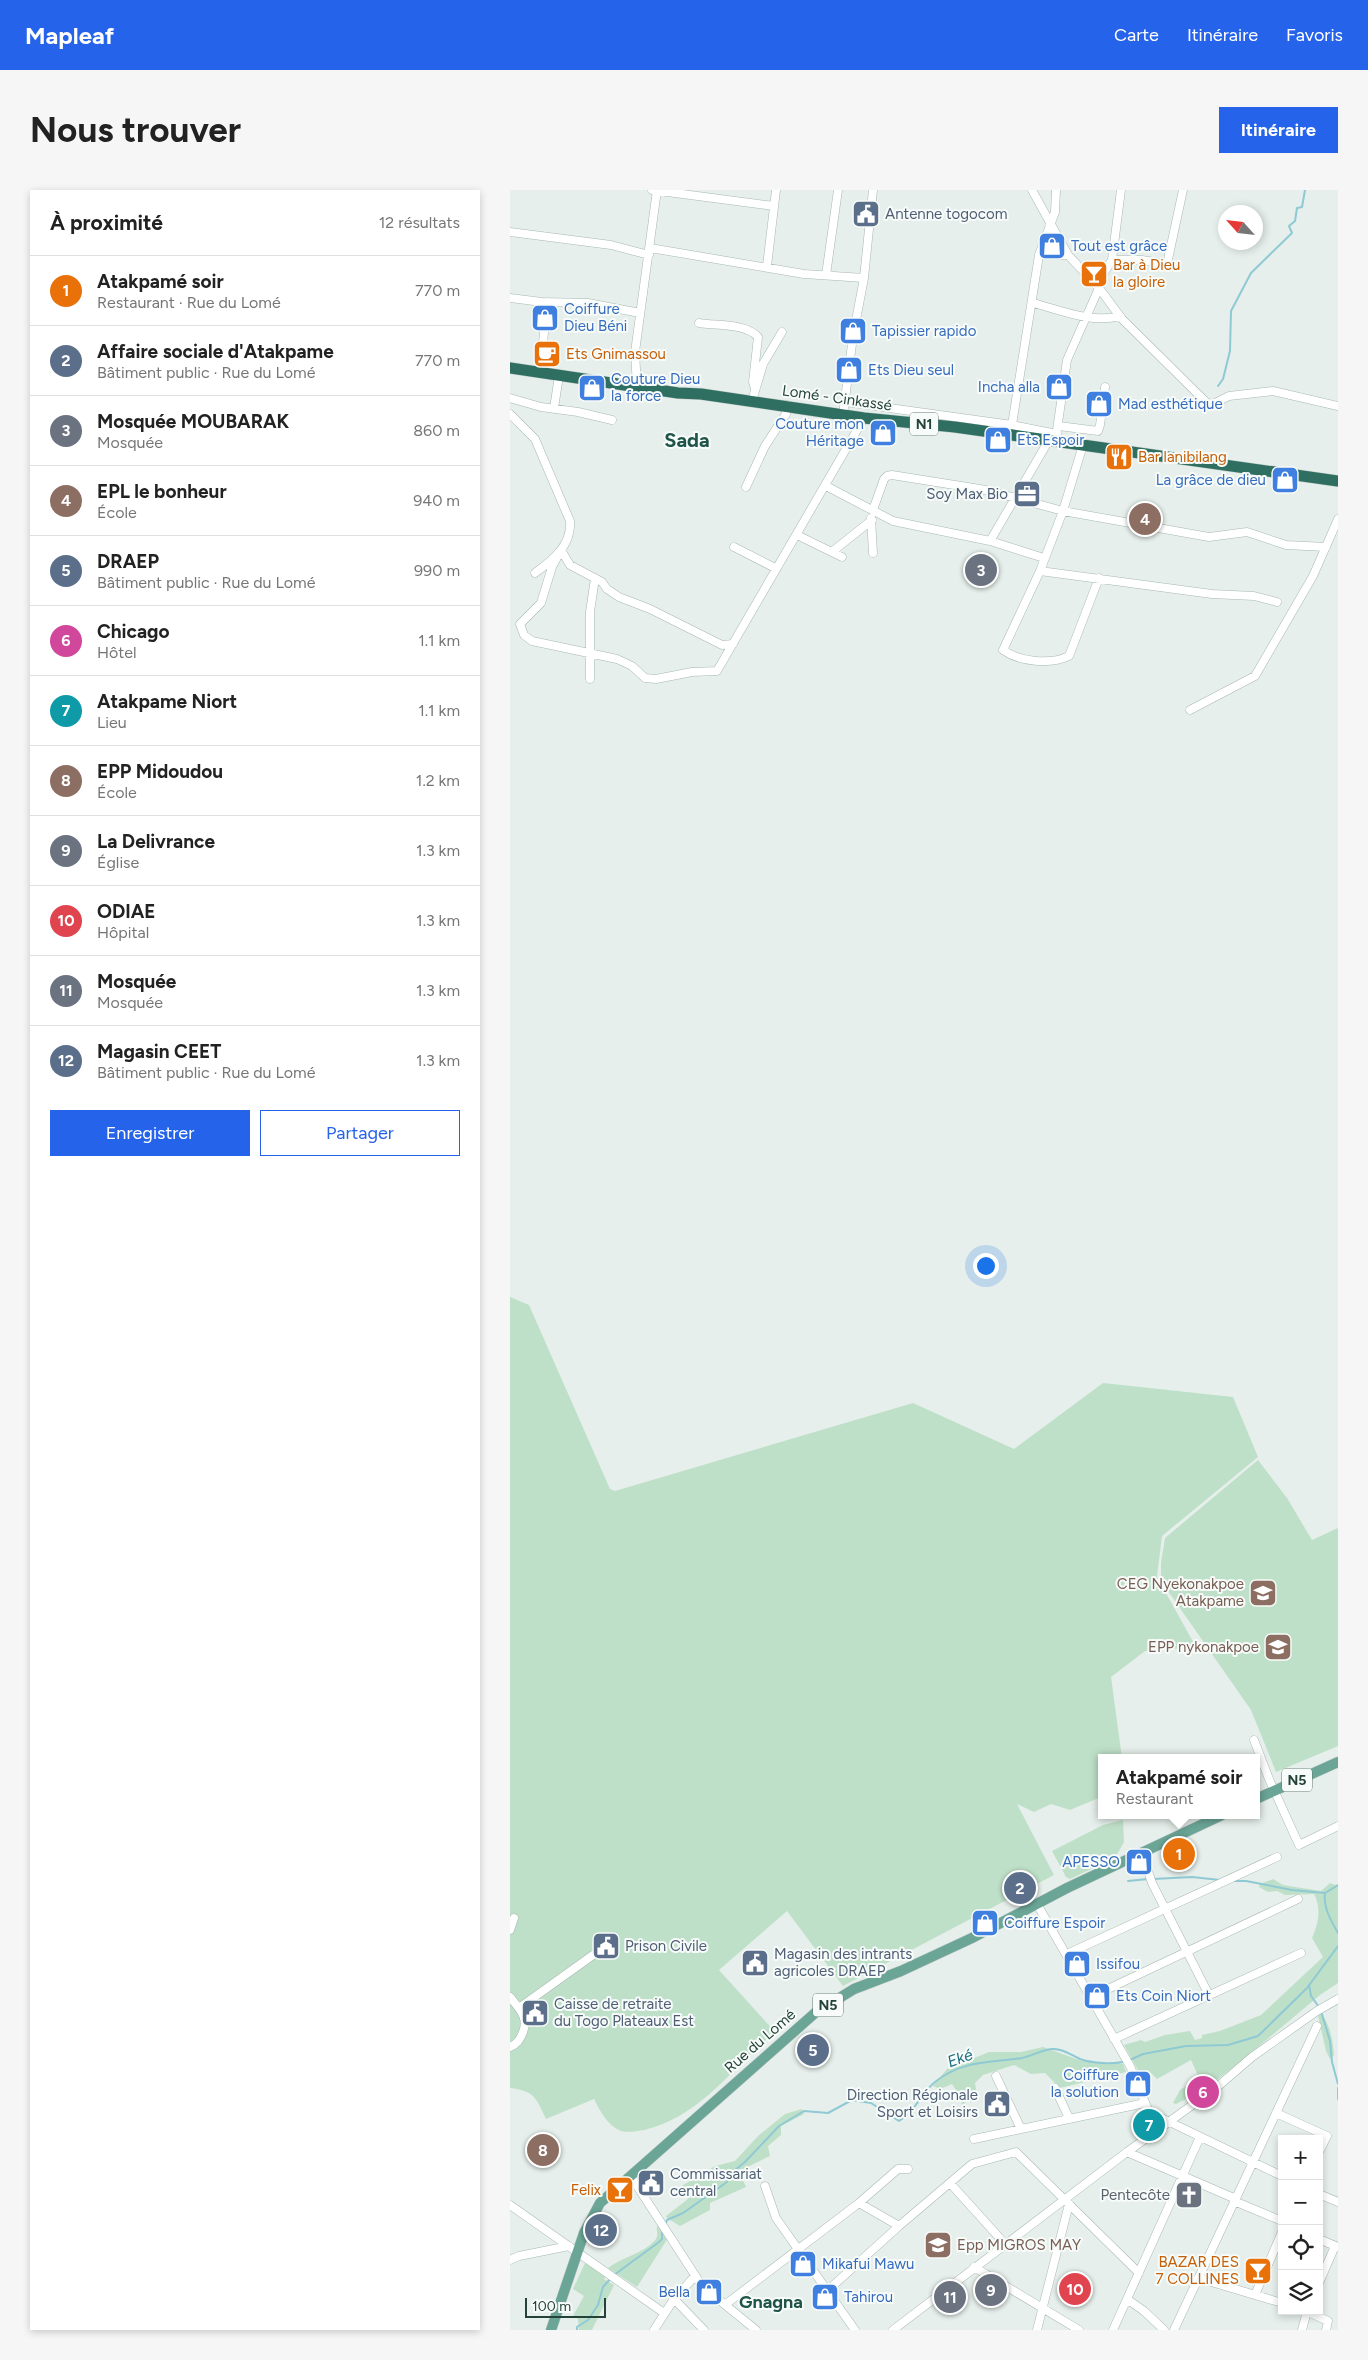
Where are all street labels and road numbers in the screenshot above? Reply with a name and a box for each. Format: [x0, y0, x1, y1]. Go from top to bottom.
street label: Lomé - Cinkassé [781, 381, 893, 415]
road number: N1 [910, 412, 938, 435]
road number: N5 [1282, 1768, 1312, 1792]
road number: N5 [813, 1994, 843, 2016]
street label: Rue du Lomé [721, 2005, 799, 2077]

